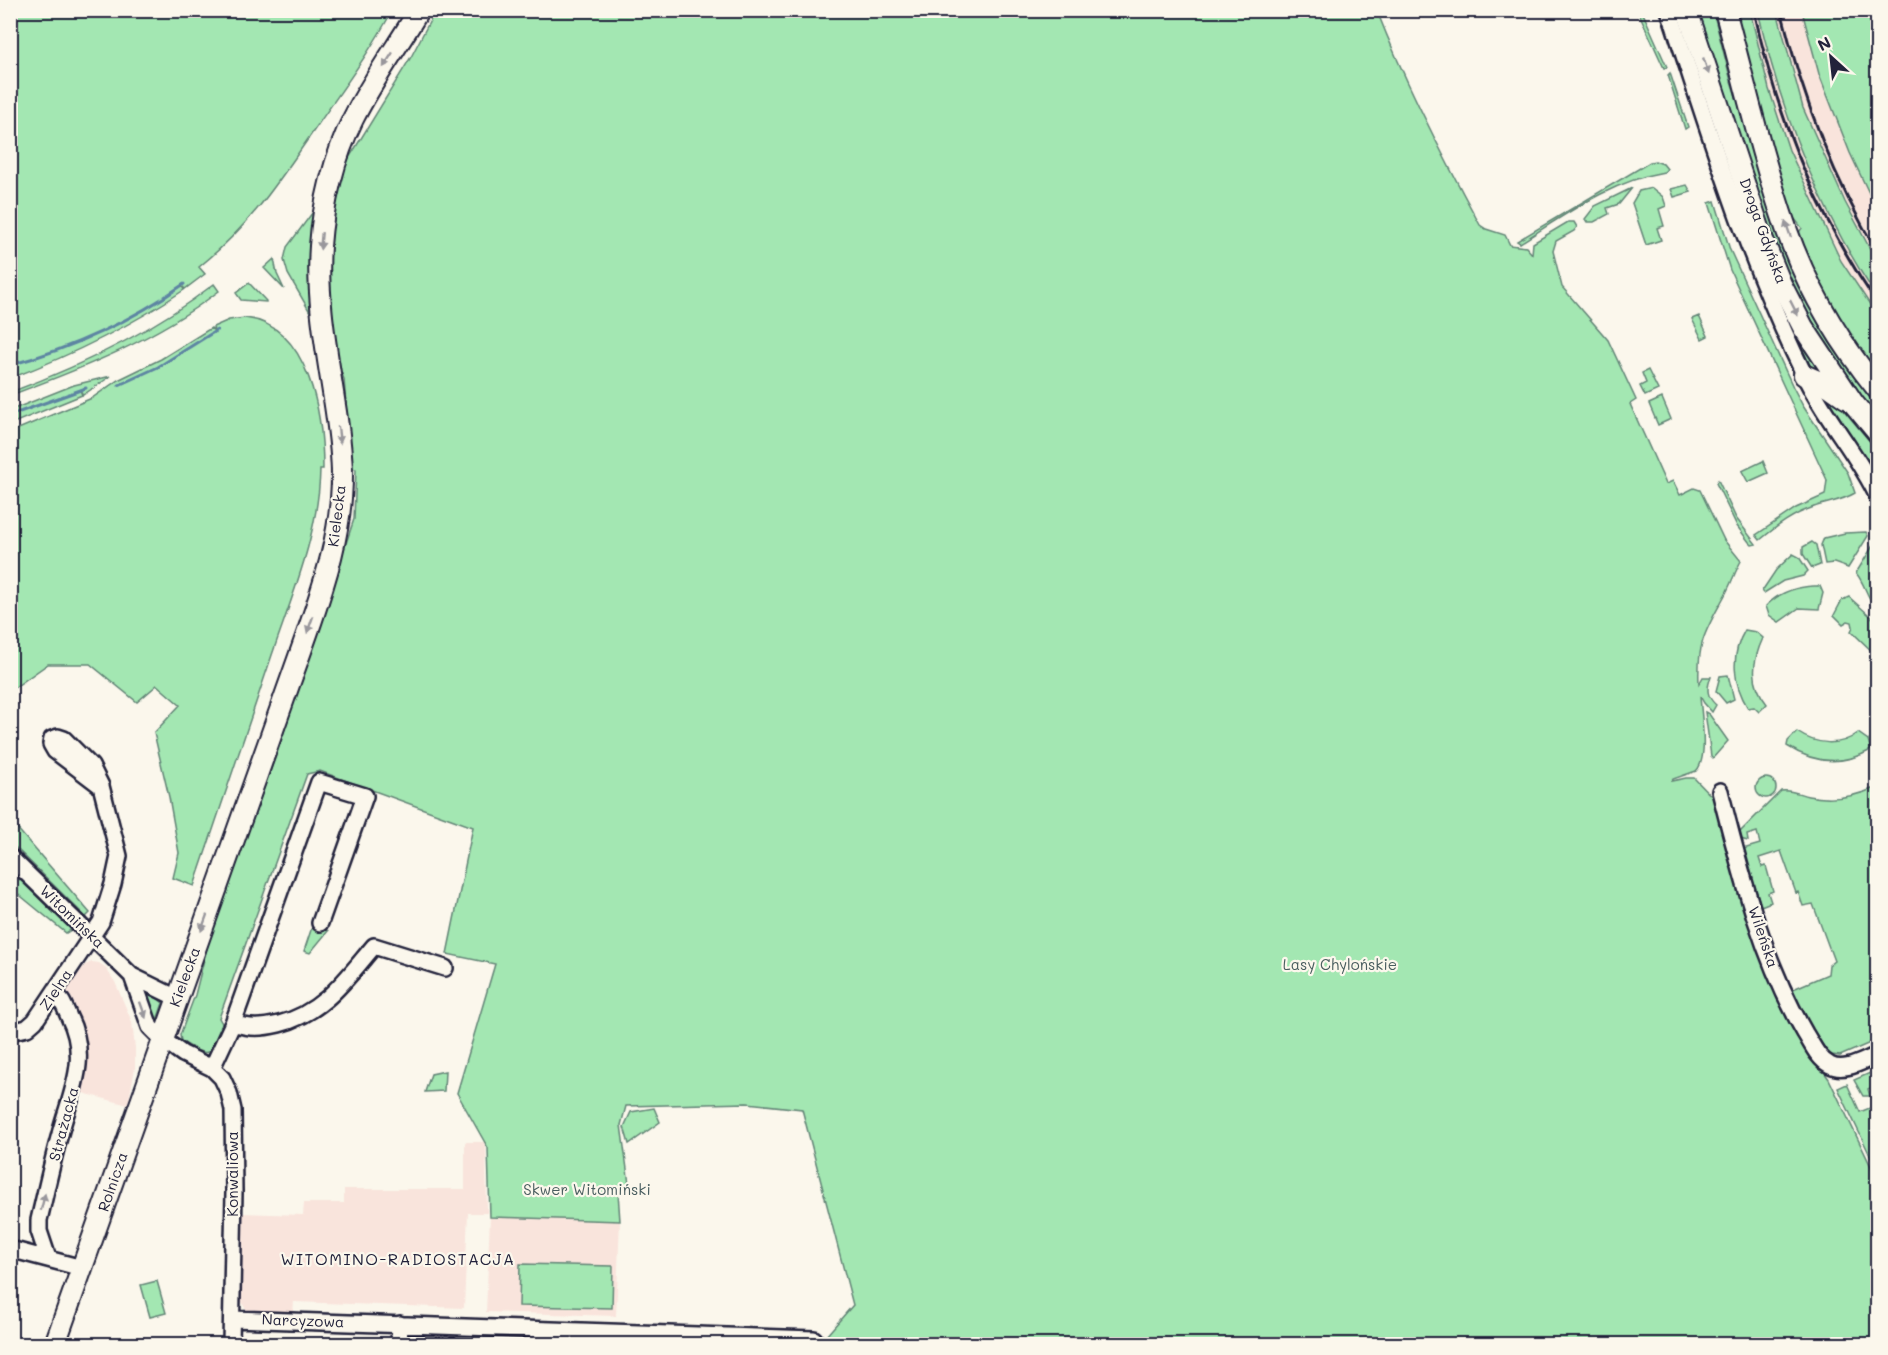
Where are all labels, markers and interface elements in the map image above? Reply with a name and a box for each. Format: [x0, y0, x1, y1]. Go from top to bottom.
north arrow [1801, 27, 1861, 87]
text: N [1814, 31, 1834, 55]
one-way arrow [383, 52, 394, 68]
one-way arrow [1702, 57, 1711, 75]
street label: Droga Gdyńska [1736, 175, 1792, 286]
one-way arrow [1782, 220, 1792, 238]
one-way arrow [316, 231, 326, 250]
one-way arrow [1789, 300, 1798, 317]
one-way arrow [334, 425, 343, 444]
street label: Kielecka [322, 484, 350, 548]
one-way arrow [305, 616, 314, 634]
street label: Witomińska [36, 880, 109, 952]
street label: Wileńska [1744, 903, 1784, 970]
one-way arrow [199, 914, 209, 932]
street label: Kielecka [164, 944, 204, 1009]
park label: Lasy Chylońskie [1283, 954, 1397, 974]
street label: Zielna [34, 965, 76, 1014]
one-way arrow [139, 1001, 149, 1019]
street label: Strażacka [44, 1085, 82, 1163]
street label: Konwaliowa [222, 1131, 242, 1217]
street label: Rolnicza [93, 1149, 132, 1214]
park label: Skwer Witomiński [523, 1179, 651, 1199]
one-way arrow [39, 1193, 49, 1211]
district label: WITOMINO-RADIOSTACJA [281, 1248, 515, 1269]
street label: Narcyzowa [261, 1309, 345, 1331]

